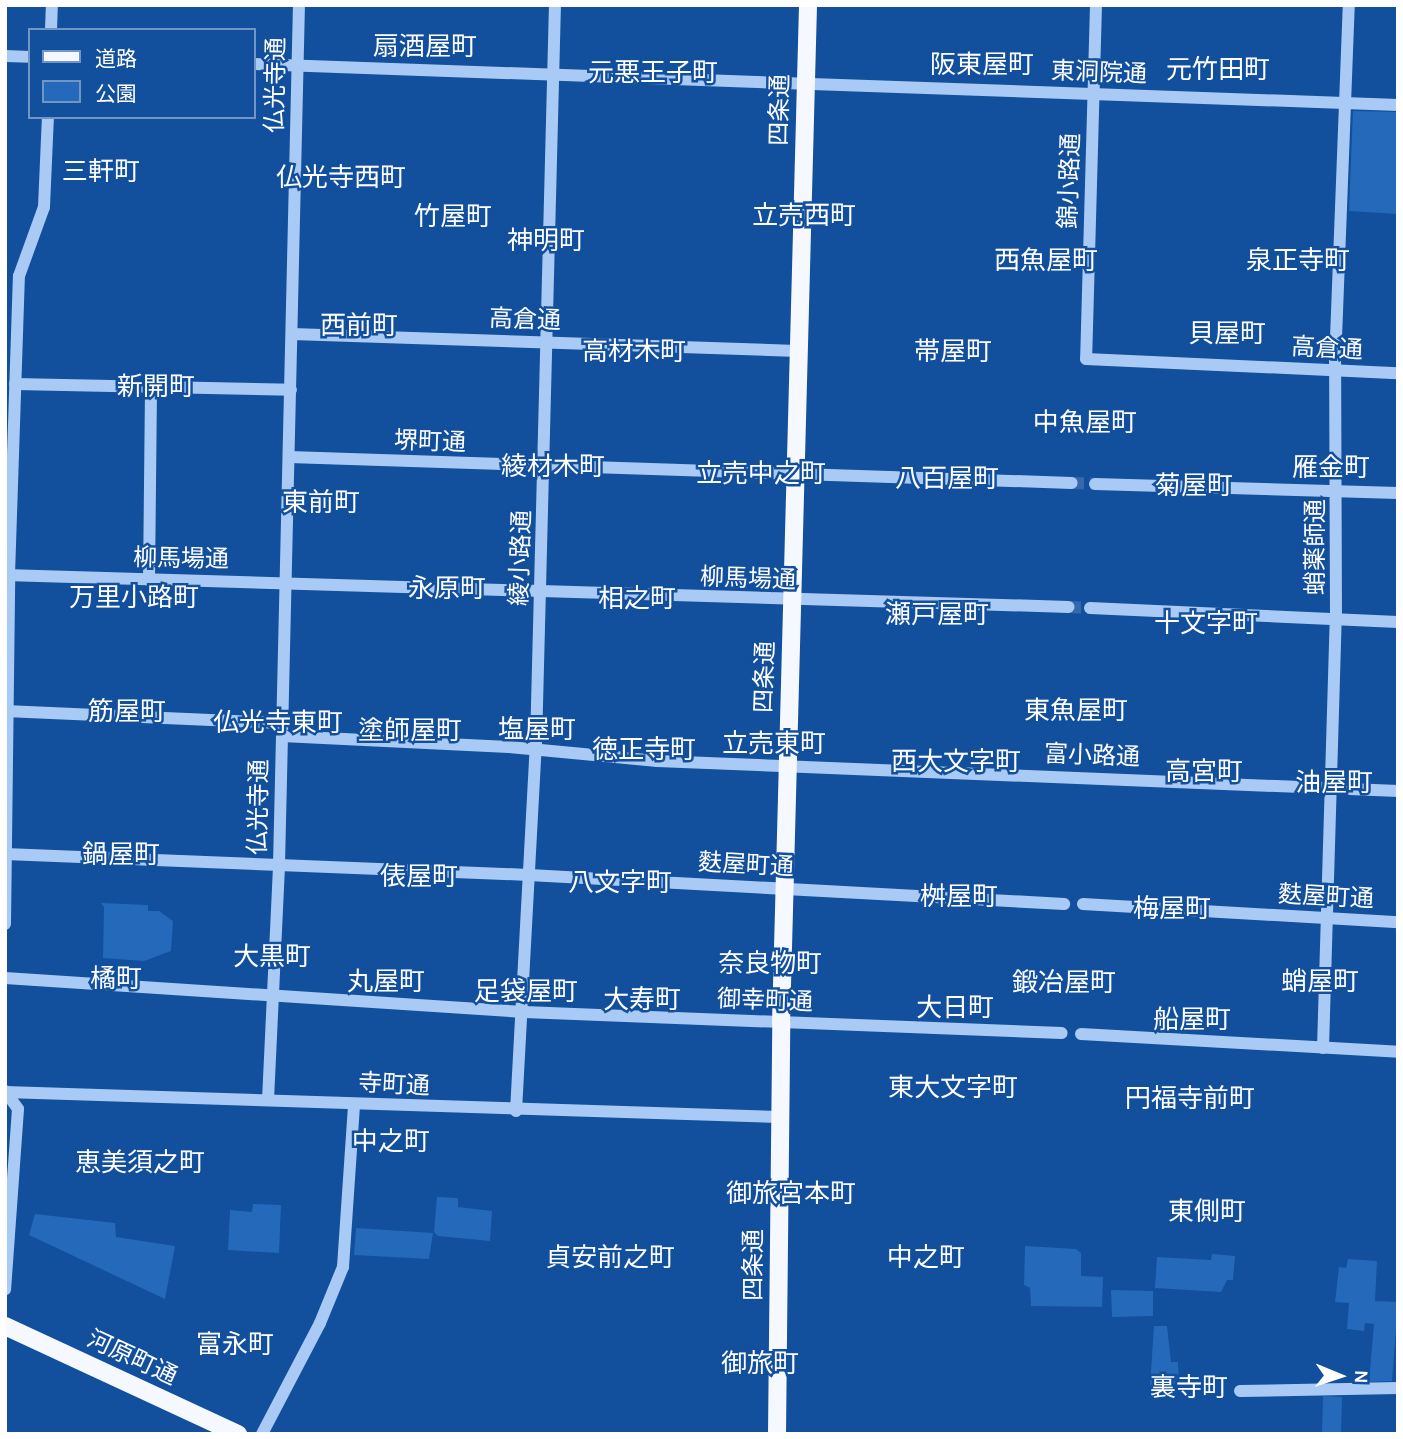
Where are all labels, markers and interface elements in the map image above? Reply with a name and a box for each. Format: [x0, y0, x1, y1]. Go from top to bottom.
legend [28, 28, 256, 119]
district label: 扇酒屋町 [373, 31, 477, 63]
street label: 仏光寺通 [261, 37, 291, 133]
text: 道路 [95, 47, 137, 71]
district label: 阪東屋町 [930, 49, 1034, 81]
district label: 元竹田町 [1166, 54, 1270, 86]
district label: 元悪王子町 [588, 57, 718, 89]
street label: 東洞院通 [1051, 57, 1147, 89]
street label: 四条通 [765, 74, 795, 146]
text: 公園 [95, 82, 137, 106]
street label: 錦小路通 [1054, 133, 1086, 229]
district label: 三軒町 [62, 156, 140, 188]
district label: 仏光寺西町 [276, 162, 406, 194]
district label: 立売西町 [752, 200, 856, 232]
district label: 竹屋町 [414, 201, 492, 233]
district label: 神明町 [507, 225, 585, 257]
district label: 西魚屋町 [994, 245, 1098, 277]
district label: 泉正寺町 [1246, 245, 1350, 277]
street label: 高倉通 [489, 304, 561, 336]
district label: 西前町 [320, 310, 398, 342]
district label: 貝屋町 [1188, 318, 1266, 350]
street label: 高倉通 [1290, 333, 1364, 365]
district label: 高材木町 [582, 336, 686, 368]
district label: 帯屋町 [914, 336, 992, 368]
district label: 新開町 [117, 371, 195, 403]
district label: 中魚屋町 [1033, 407, 1137, 439]
street label: 堺町通 [394, 426, 466, 458]
district label: 綾材木町 [501, 451, 605, 483]
district label: 雁金町 [1292, 452, 1370, 484]
district label: 立売中之町 [696, 458, 826, 490]
district label: 八百屋町 [895, 463, 999, 495]
district label: 菊屋町 [1155, 470, 1233, 502]
district label: 東前町 [282, 487, 360, 519]
street label: 蛸薬師通 [1302, 499, 1330, 595]
street label: 綾小路通 [505, 510, 537, 606]
street label: 柳馬場通 [133, 544, 229, 574]
street label: 柳馬場通 [700, 563, 796, 595]
district label: 永原町 [408, 573, 486, 605]
district label: 万里小路町 [69, 582, 199, 614]
district label: 相之町 [598, 583, 676, 615]
district label: 瀬戸屋町 [885, 599, 989, 631]
district label: 十文字町 [1154, 608, 1258, 640]
street label: 四条通 [749, 641, 781, 713]
district label: 東魚屋町 [1024, 695, 1128, 727]
district label: 筋屋町 [88, 696, 166, 728]
district label: 仏光寺東町 [213, 707, 343, 739]
district label: 塩屋町 [498, 714, 576, 746]
district label: 塗師屋町 [358, 715, 462, 747]
district label: 立売東町 [722, 728, 826, 760]
district label: 徳正寺町 [592, 734, 696, 766]
street label: 富小路通 [1044, 740, 1140, 772]
district label: 西大文字町 [891, 746, 1021, 778]
district label: 高宮町 [1165, 756, 1243, 788]
street label: 仏光寺通 [244, 759, 274, 855]
district label: 油屋町 [1295, 767, 1373, 799]
district label: 鍋屋町 [82, 839, 160, 871]
street label: 麩屋町通 [697, 848, 795, 882]
district label: 俵屋町 [380, 861, 458, 893]
district label: 八文字町 [568, 867, 672, 899]
street label: 麩屋町通 [1277, 880, 1375, 914]
district label: 桝屋町 [920, 881, 998, 913]
district label: 梅屋町 [1133, 893, 1211, 925]
district label: 大黒町 [233, 941, 311, 973]
district label: 奈良物町 [718, 948, 822, 980]
district label: 橘町 [90, 963, 142, 995]
district label: 丸屋町 [347, 966, 425, 998]
district label: 蛸屋町 [1281, 966, 1359, 998]
district label: 鍛冶屋町 [1012, 967, 1116, 999]
district label: 足袋屋町 [474, 976, 578, 1008]
district label: 大寿町 [603, 984, 681, 1016]
street label: 御幸町通 [717, 985, 813, 1017]
district label: 大日町 [916, 992, 994, 1024]
district label: 船屋町 [1153, 1004, 1231, 1036]
street label: 寺町通 [357, 1069, 431, 1101]
district label: 東大文字町 [888, 1072, 1018, 1104]
district label: 円福寺前町 [1125, 1083, 1255, 1115]
district label: 中之町 [352, 1126, 430, 1158]
district label: 恵美須之町 [75, 1147, 205, 1179]
district label: 御旅宮本町 [726, 1178, 856, 1210]
district label: 東側町 [1168, 1196, 1246, 1228]
street label: 四条通 [740, 1229, 768, 1301]
district label: 貞安前之町 [545, 1242, 675, 1274]
district label: 中之町 [887, 1242, 965, 1274]
street label: 河原町通 [82, 1325, 182, 1391]
district label: 富永町 [196, 1329, 274, 1361]
north arrow [1305, 1341, 1375, 1411]
district label: 御旅町 [721, 1348, 799, 1380]
text: N [1350, 1370, 1372, 1384]
district label: 裏寺町 [1150, 1372, 1228, 1404]

